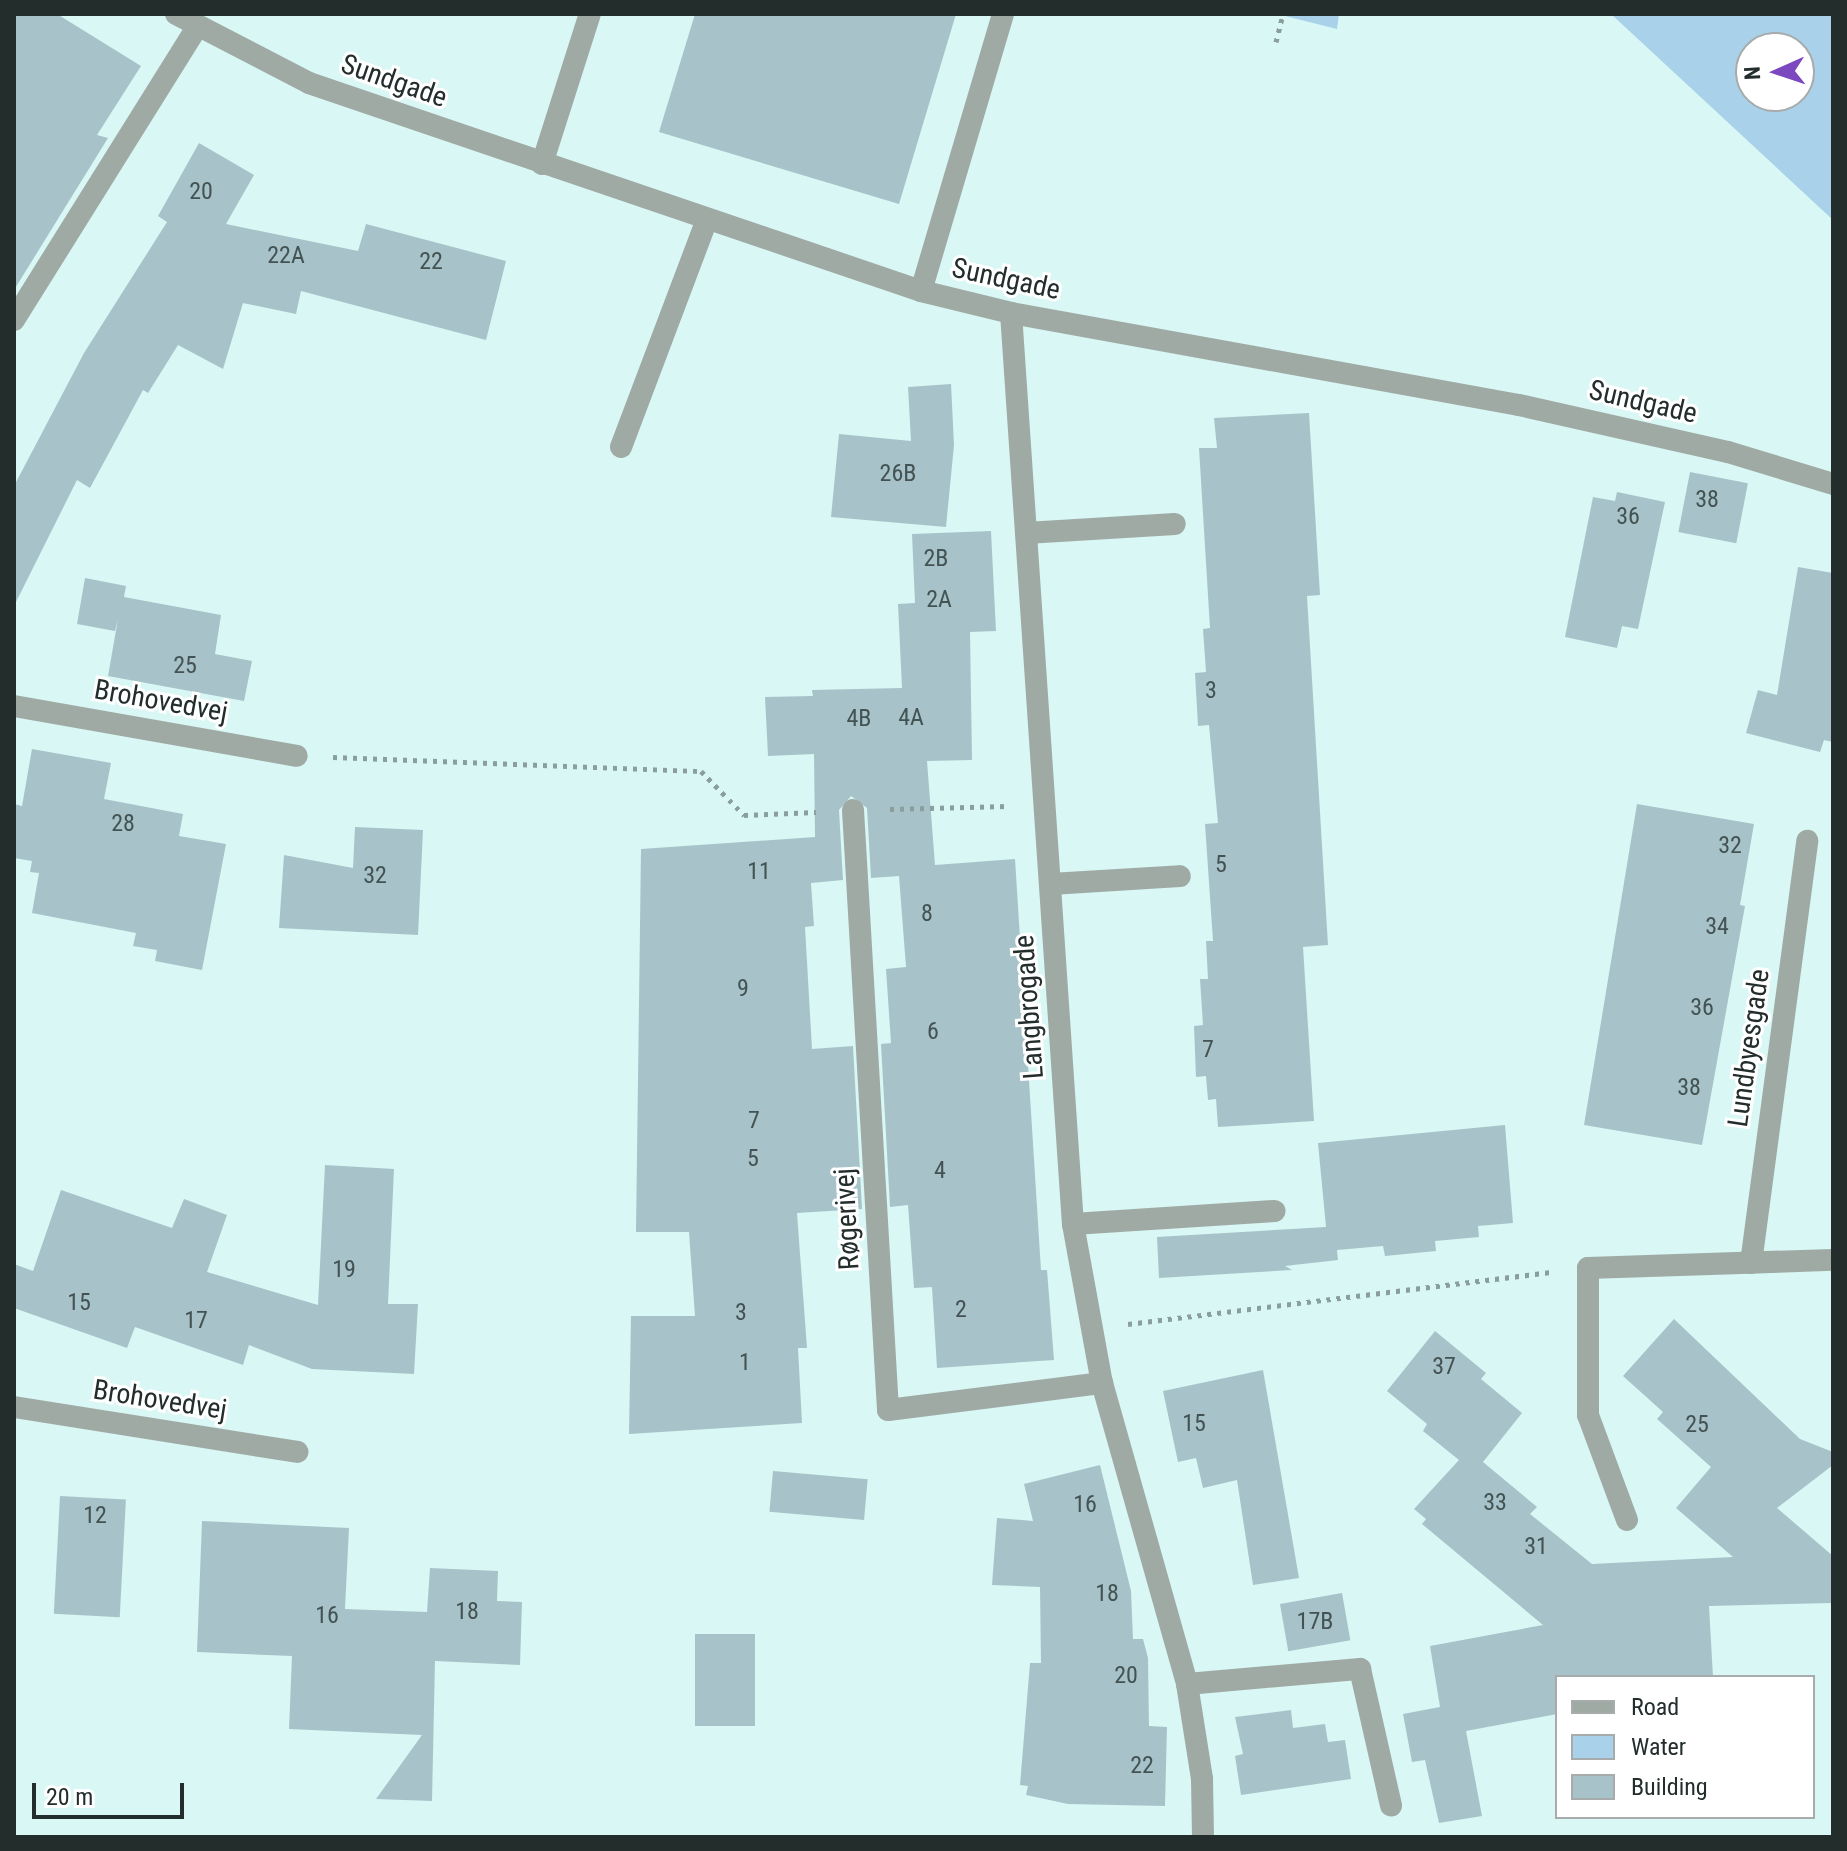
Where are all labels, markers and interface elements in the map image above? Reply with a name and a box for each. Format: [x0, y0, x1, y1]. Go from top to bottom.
north arrow [1735, 32, 1815, 112]
street label: Sundgade [337, 47, 451, 115]
text: N [1740, 66, 1765, 81]
house number: 20 [189, 178, 213, 206]
house number: 22A [267, 242, 305, 270]
house number: 22 [419, 248, 443, 276]
street label: Sundgade [949, 251, 1063, 307]
street label: Sundgade [1586, 373, 1700, 431]
house number: 26B [880, 460, 916, 488]
house number: 38 [1695, 486, 1719, 514]
house number: 36 [1616, 503, 1640, 531]
house number: 2B [924, 545, 948, 573]
house number: 2A [926, 586, 952, 614]
house number: 25 [173, 652, 197, 680]
street label: Brohovedvej [92, 673, 230, 729]
house number: 3 [1205, 677, 1217, 705]
house number: 4A [898, 704, 924, 732]
house number: 4B [847, 705, 871, 733]
house number: 28 [111, 810, 135, 838]
house number: 32 [1718, 832, 1742, 860]
house number: 5 [1215, 851, 1227, 879]
house number: 11 [747, 858, 771, 886]
house number: 32 [363, 862, 387, 890]
house number: 8 [921, 900, 933, 928]
house number: 34 [1705, 913, 1729, 941]
street label: Langbrogade [1007, 934, 1051, 1080]
street label: Lundbyesgade [1721, 967, 1777, 1129]
house number: 9 [737, 975, 749, 1003]
house number: 36 [1690, 994, 1714, 1022]
house number: 6 [927, 1018, 939, 1046]
house number: 7 [1202, 1036, 1214, 1064]
house number: 38 [1677, 1074, 1701, 1102]
house number: 7 [748, 1107, 760, 1135]
house number: 5 [747, 1145, 759, 1173]
house number: 4 [934, 1157, 946, 1185]
street label: Røgerivej [828, 1167, 866, 1271]
house number: 19 [332, 1256, 356, 1284]
house number: 15 [67, 1289, 91, 1317]
house number: 2 [955, 1296, 967, 1324]
house number: 3 [735, 1299, 747, 1327]
house number: 17 [184, 1307, 208, 1335]
house number: 1 [739, 1349, 751, 1377]
house number: 37 [1432, 1353, 1456, 1381]
street label: Brohovedvej [91, 1373, 229, 1427]
house number: 15 [1182, 1410, 1206, 1438]
house number: 25 [1685, 1411, 1709, 1439]
house number: 33 [1483, 1489, 1507, 1517]
house number: 16 [1073, 1491, 1097, 1519]
house number: 12 [83, 1502, 107, 1530]
house number: 31 [1524, 1533, 1548, 1561]
house number: 18 [1095, 1580, 1119, 1608]
house number: 18 [455, 1598, 479, 1626]
house number: 16 [315, 1602, 339, 1630]
house number: 17B [1297, 1608, 1333, 1636]
house number: 20 [1114, 1662, 1138, 1690]
legend [1555, 1675, 1815, 1819]
text: Road [1631, 1693, 1679, 1721]
text: Water [1631, 1733, 1686, 1761]
house number: 22 [1130, 1752, 1154, 1780]
scale bar [36, 1767, 188, 1817]
text: Building [1631, 1773, 1708, 1801]
text: 20 m [46, 1783, 93, 1811]

